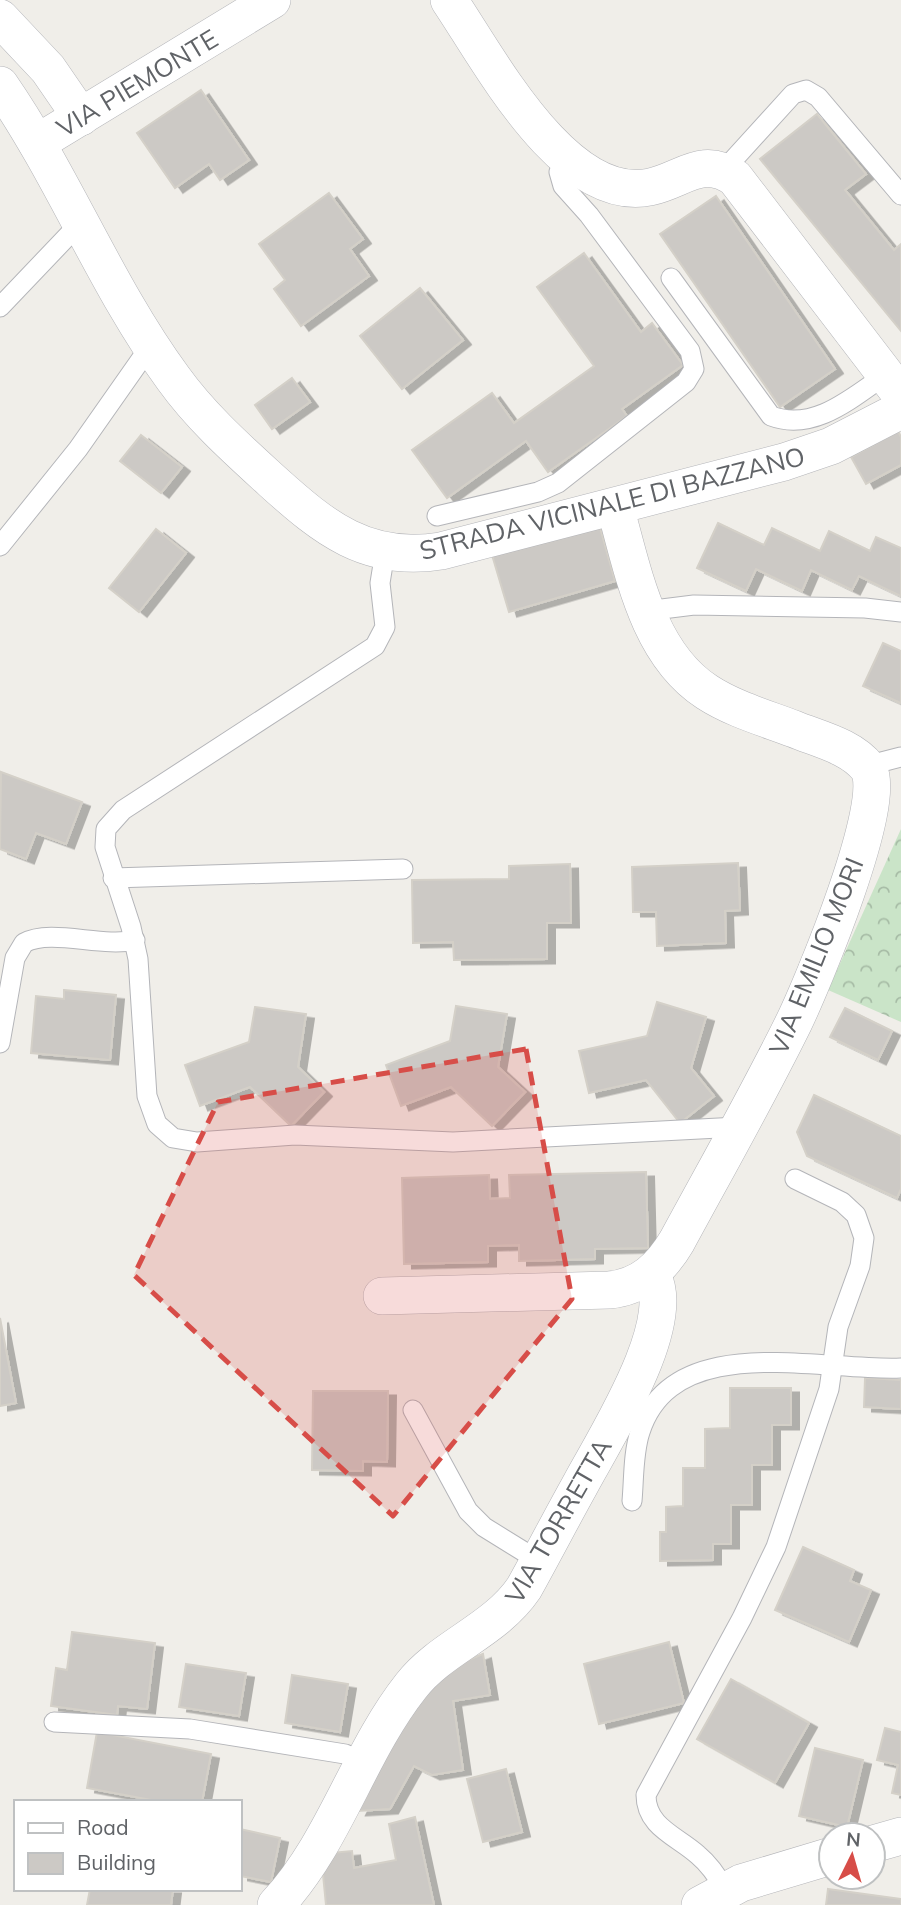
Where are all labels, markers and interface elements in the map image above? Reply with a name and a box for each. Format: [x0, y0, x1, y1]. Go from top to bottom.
street label: VIA PIEMONTE [50, 22, 224, 144]
street label: STRADA VICINALE DI BAZZANO [416, 439, 808, 567]
street label: VIA EMILIO MORI [761, 852, 871, 1060]
street label: VIA TORRETTA [497, 1433, 619, 1609]
legend [14, 1800, 242, 1891]
text: Road [77, 1814, 128, 1840]
north arrow [817, 1821, 887, 1891]
text: N [845, 1826, 862, 1852]
text: Building [77, 1849, 156, 1875]

